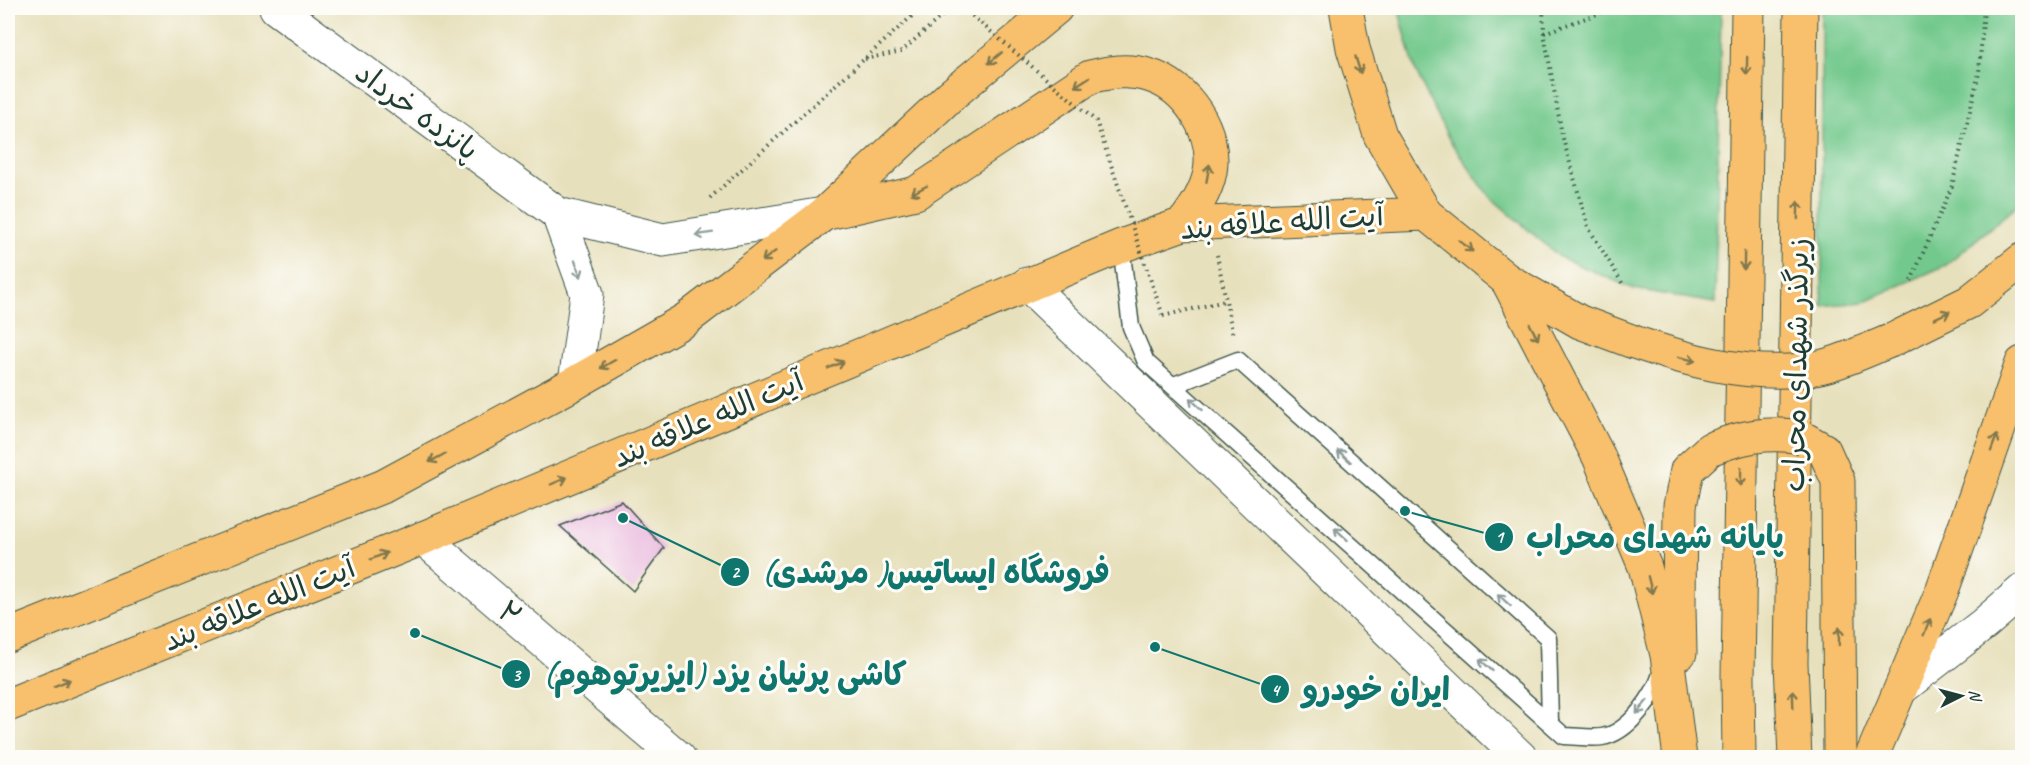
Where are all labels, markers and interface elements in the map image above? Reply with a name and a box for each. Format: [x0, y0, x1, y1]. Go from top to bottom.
one-way arrow [987, 52, 1003, 65]
street label: پانزده خرداد [348, 53, 486, 169]
one-way arrow [1353, 55, 1364, 74]
one-way arrow [1742, 55, 1753, 75]
one-way arrow [1074, 77, 1091, 89]
one-way arrow [1203, 164, 1214, 183]
one-way arrow [911, 185, 929, 196]
street label: آیت الله علاقه بند [1179, 196, 1387, 248]
one-way arrow [1792, 201, 1804, 221]
one-way arrow [695, 228, 715, 239]
street label: زیرگذر شهدای محراب [1775, 238, 1817, 492]
one-way arrow [1458, 239, 1473, 253]
one-way arrow [762, 250, 778, 262]
one-way arrow [1739, 250, 1750, 270]
one-way arrow [573, 259, 584, 278]
one-way arrow [1933, 309, 1951, 321]
one-way arrow [1529, 322, 1540, 340]
one-way arrow [1677, 354, 1696, 365]
one-way arrow [600, 359, 617, 371]
one-way arrow [826, 359, 845, 370]
street label: آیت الله علاقه بند [607, 361, 811, 476]
one-way arrow [1188, 397, 1203, 411]
one-way arrow [1989, 434, 2000, 453]
one-way arrow [1336, 448, 1351, 463]
one-way arrow [428, 453, 446, 464]
one-way arrow [1735, 466, 1747, 486]
one-way arrow [550, 475, 568, 486]
callout: پایانه شهدای محراب [1484, 512, 1796, 562]
text: پایانه شهدای محراب [1526, 517, 1785, 558]
text: 1 [1495, 526, 1505, 548]
one-way arrow [1333, 527, 1348, 541]
callout: فروشگاه ایساتیس( مرشدی) [720, 547, 1122, 597]
street label: آیت الله علاقه بند [157, 548, 362, 660]
one-way arrow [370, 550, 388, 561]
text: فروشگاه ایساتیس( مرشدی) [762, 552, 1110, 593]
text: 2 [731, 561, 741, 583]
one-way arrow [1644, 575, 1656, 594]
street label: ۲ [490, 592, 530, 634]
one-way arrow [1497, 593, 1512, 607]
one-way arrow [1922, 618, 1933, 636]
one-way arrow [1833, 627, 1845, 647]
callout: کاشی پرنیان یزد (ایزیرتوهوم) [501, 649, 918, 699]
text: کاشی پرنیان یزد (ایزیرتوهوم) [543, 654, 907, 698]
one-way arrow [1478, 658, 1493, 672]
text: 3 [512, 664, 522, 686]
callout: ایران خودرو [1260, 664, 1462, 714]
north arrow [1931, 666, 1991, 726]
text: ایران خودرو [1300, 669, 1450, 710]
one-way arrow [52, 677, 71, 688]
text: 4 [1271, 679, 1281, 701]
text: N [1964, 689, 1986, 704]
one-way arrow [1787, 690, 1798, 710]
one-way arrow [1635, 699, 1648, 715]

